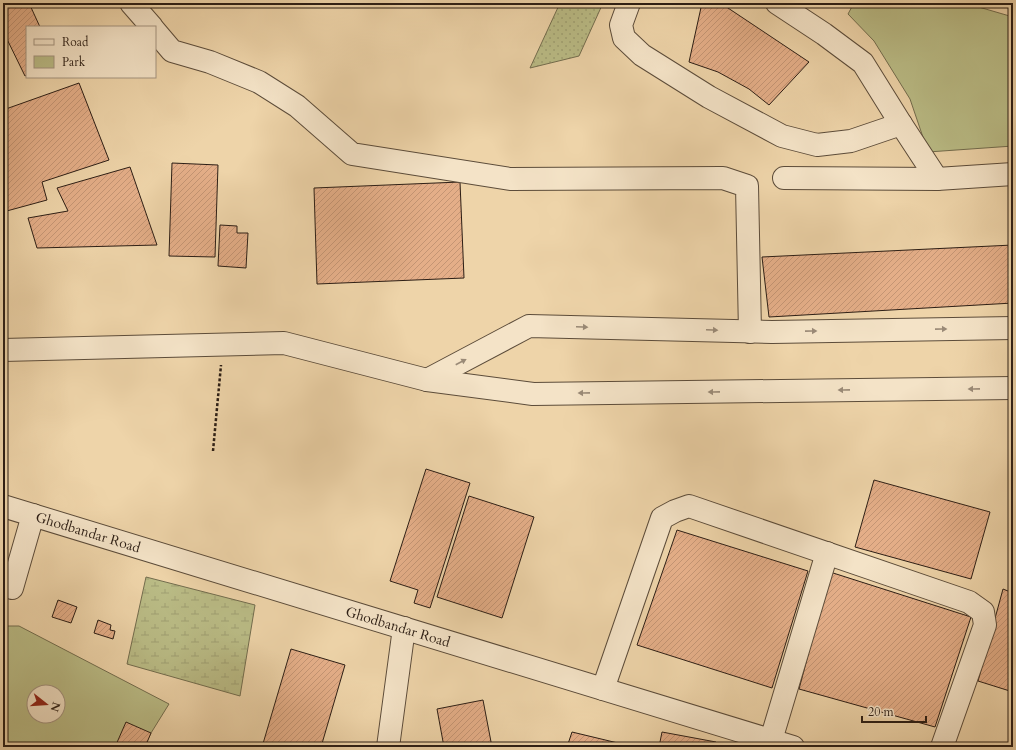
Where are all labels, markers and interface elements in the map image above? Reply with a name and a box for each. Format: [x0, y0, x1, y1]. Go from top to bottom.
legend [26, 26, 156, 78]
text: Road [62, 34, 89, 50]
text: Park [62, 54, 86, 70]
one-way arrow [576, 324, 589, 330]
one-way arrow [935, 326, 948, 332]
one-way arrow [706, 327, 718, 334]
one-way arrow [805, 328, 818, 334]
one-way arrow [455, 359, 467, 365]
one-way arrow [968, 385, 980, 392]
one-way arrow [837, 387, 850, 393]
one-way arrow [707, 389, 720, 395]
one-way arrow [577, 390, 590, 396]
street label: Ghodbandar Road [33, 508, 143, 558]
street label: Ghodbandar Road [343, 602, 453, 652]
north arrow [26, 684, 66, 724]
scale bar [862, 698, 926, 724]
text: N [46, 700, 64, 714]
text: 20 m [868, 704, 895, 720]

